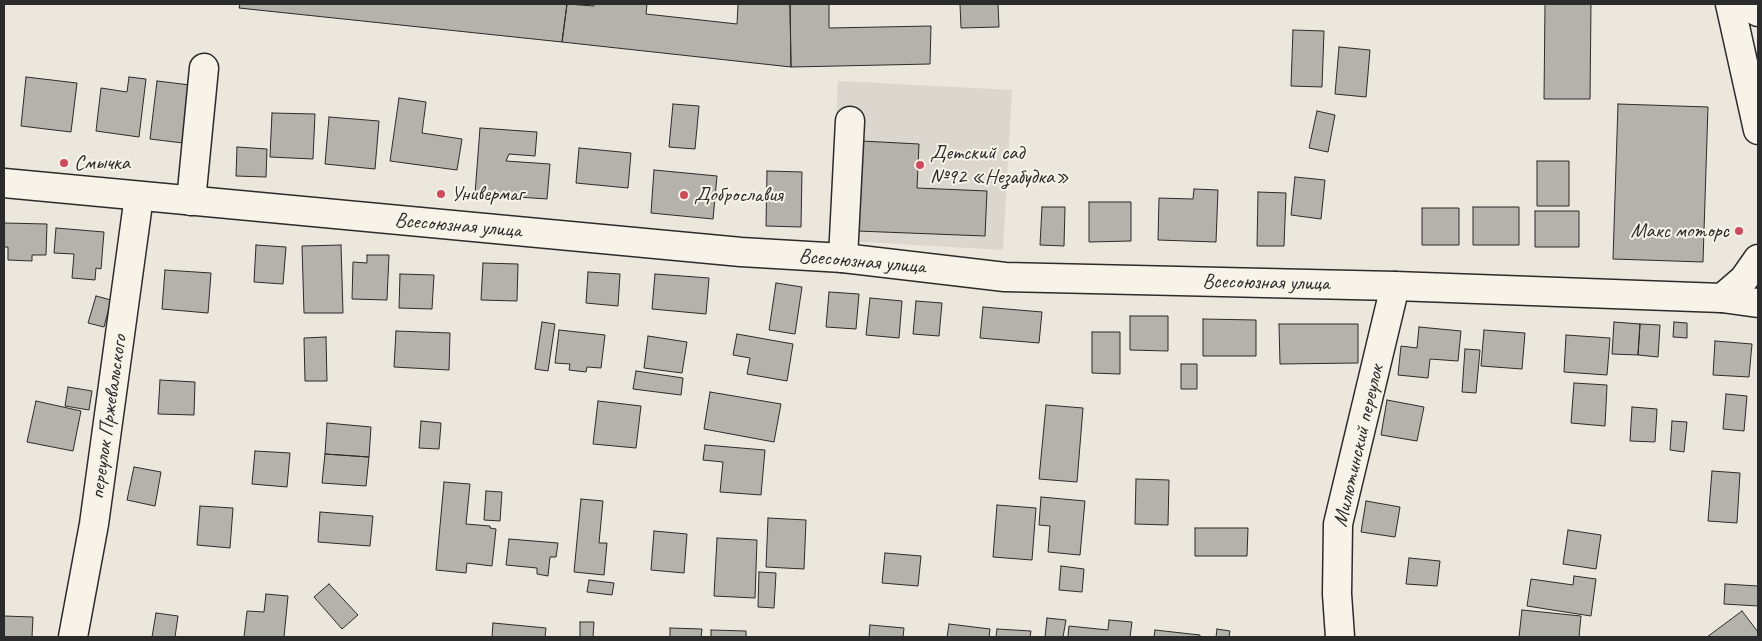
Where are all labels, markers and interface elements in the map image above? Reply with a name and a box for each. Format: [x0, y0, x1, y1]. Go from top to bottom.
place label: Детский сад №92 «Незабудка» [930, 140, 1069, 190]
place label: Смычка [74, 150, 130, 176]
marker: Смычка [58, 157, 70, 169]
marker: Детский сад №92 «Незабудка» [914, 159, 926, 171]
place label: Универмаг [451, 181, 523, 207]
place label: Доброславия [694, 182, 783, 208]
marker: Универмаг [435, 188, 447, 200]
marker: Доброславия [678, 189, 690, 201]
street label: Всесоюзная улица [394, 208, 522, 244]
place label: Макс моторс [1630, 218, 1729, 244]
marker: Макс моторс [1733, 225, 1745, 237]
street label: Всесоюзная улица [798, 244, 926, 280]
street label: Всесоюзная улица [1202, 269, 1330, 297]
street label: переулок Пржевальского [85, 333, 133, 501]
street label: Милютинский переулок [1328, 363, 1390, 529]

